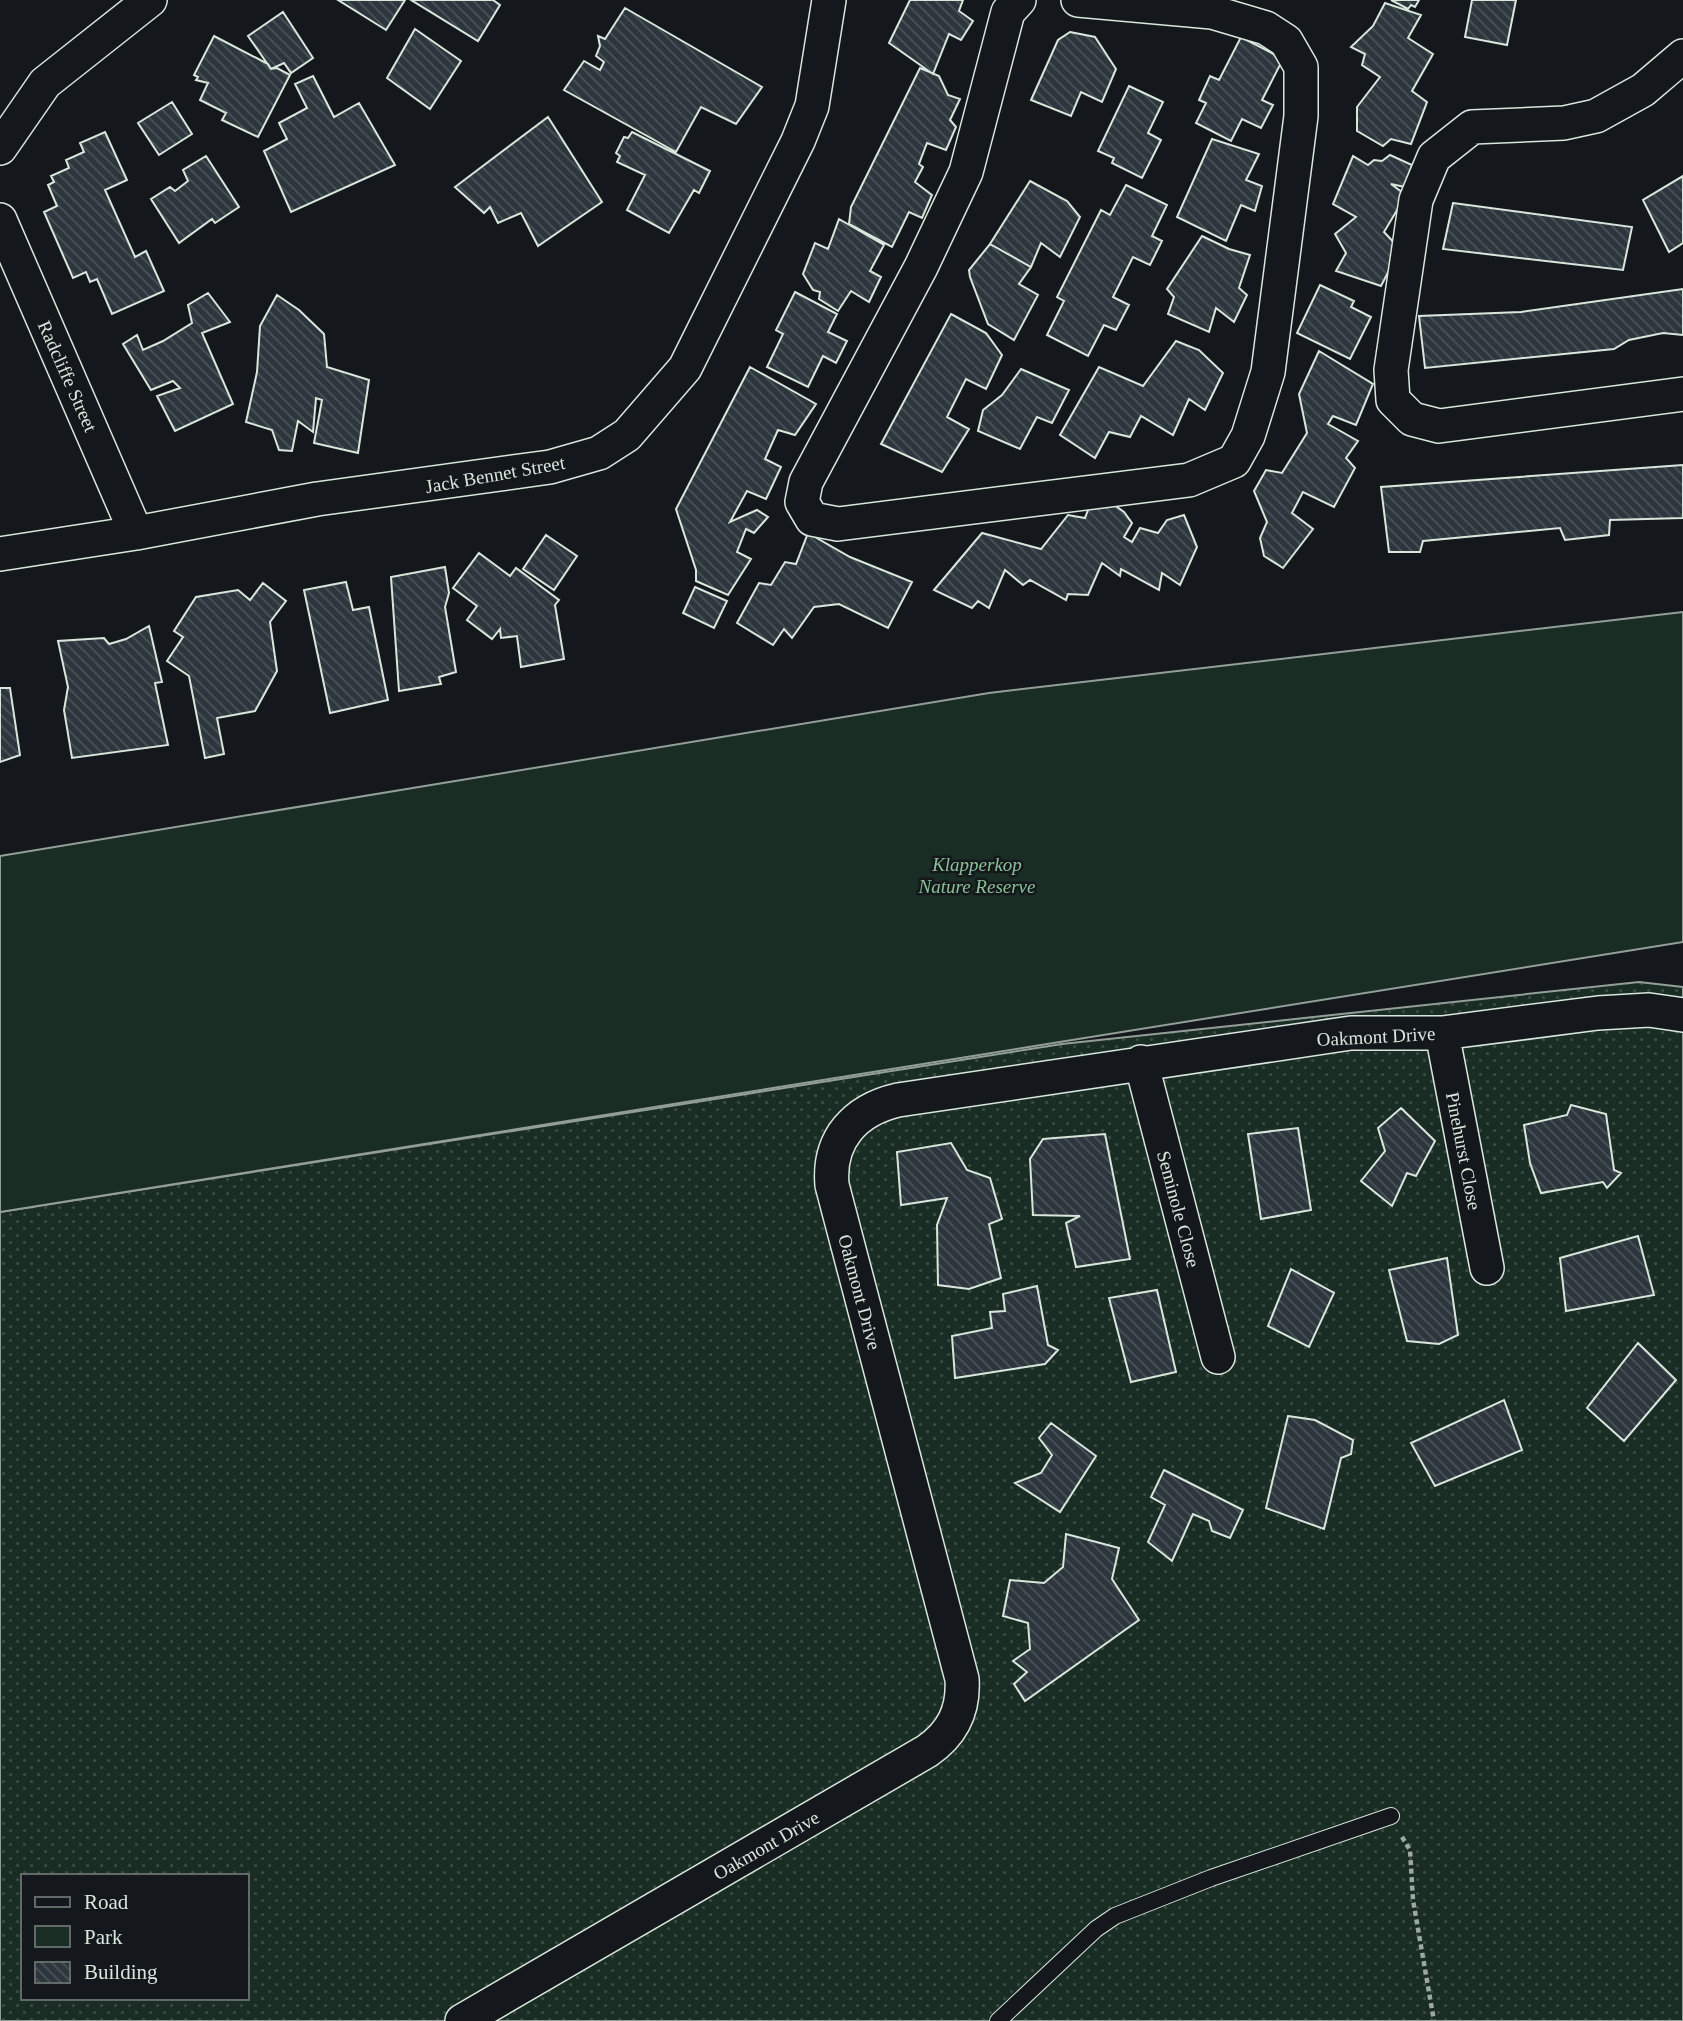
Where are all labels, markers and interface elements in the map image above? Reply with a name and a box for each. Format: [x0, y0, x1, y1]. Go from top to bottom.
street label: Radcliffe Street [34, 317, 102, 436]
street label: Jack Bennet Street [424, 452, 567, 497]
park label: Klapperkop Nature Reserve [918, 854, 1035, 897]
street label: Oakmont Drive [1316, 1023, 1436, 1050]
street label: Pinehurst Close [1442, 1090, 1485, 1212]
street label: Seminole Close [1153, 1149, 1204, 1270]
street label: Oakmont Drive [834, 1232, 885, 1352]
street label: Oakmont Drive [710, 1807, 823, 1884]
legend [21, 1874, 248, 2000]
text: Road [84, 1890, 129, 1914]
text: Park [84, 1925, 123, 1949]
text: Building [84, 1960, 158, 1984]

